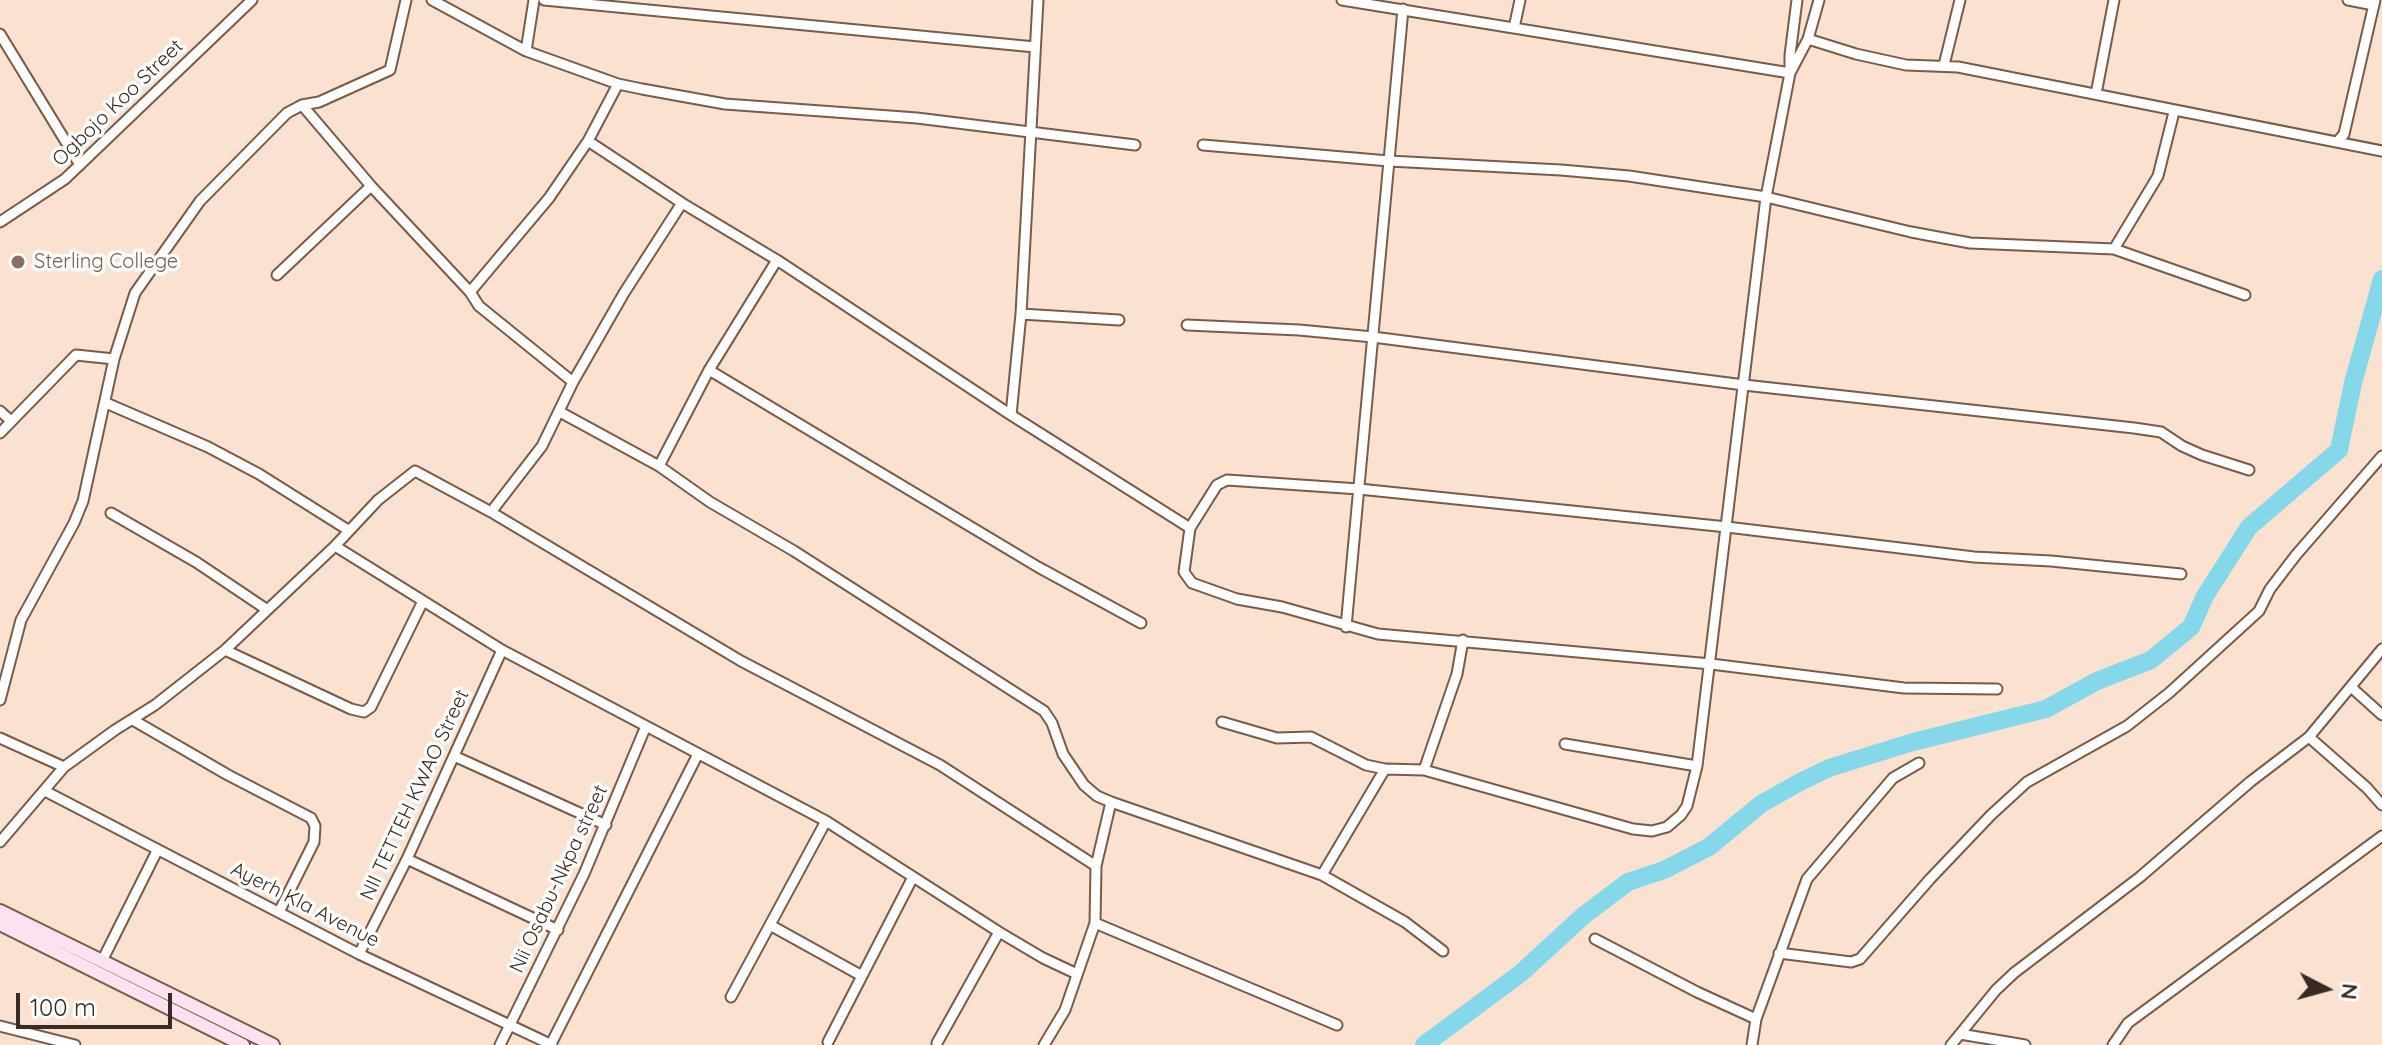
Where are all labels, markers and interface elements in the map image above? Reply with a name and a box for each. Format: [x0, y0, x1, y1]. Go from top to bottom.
street label: Ogbojo Koo Street [48, 35, 188, 171]
place label: Sterling College [34, 250, 178, 274]
marker: Sterling College [9, 253, 27, 271]
street label: NII TETTEH KWAO Street [356, 686, 474, 904]
street label: Nii Osabu-Nkpa street [505, 781, 613, 977]
street label: Ayerh Kla Avenue [227, 857, 383, 953]
north arrow [2286, 949, 2366, 1029]
scale bar [20, 977, 176, 1027]
text: N [2335, 982, 2365, 1001]
text: 100 m [30, 992, 96, 1022]

